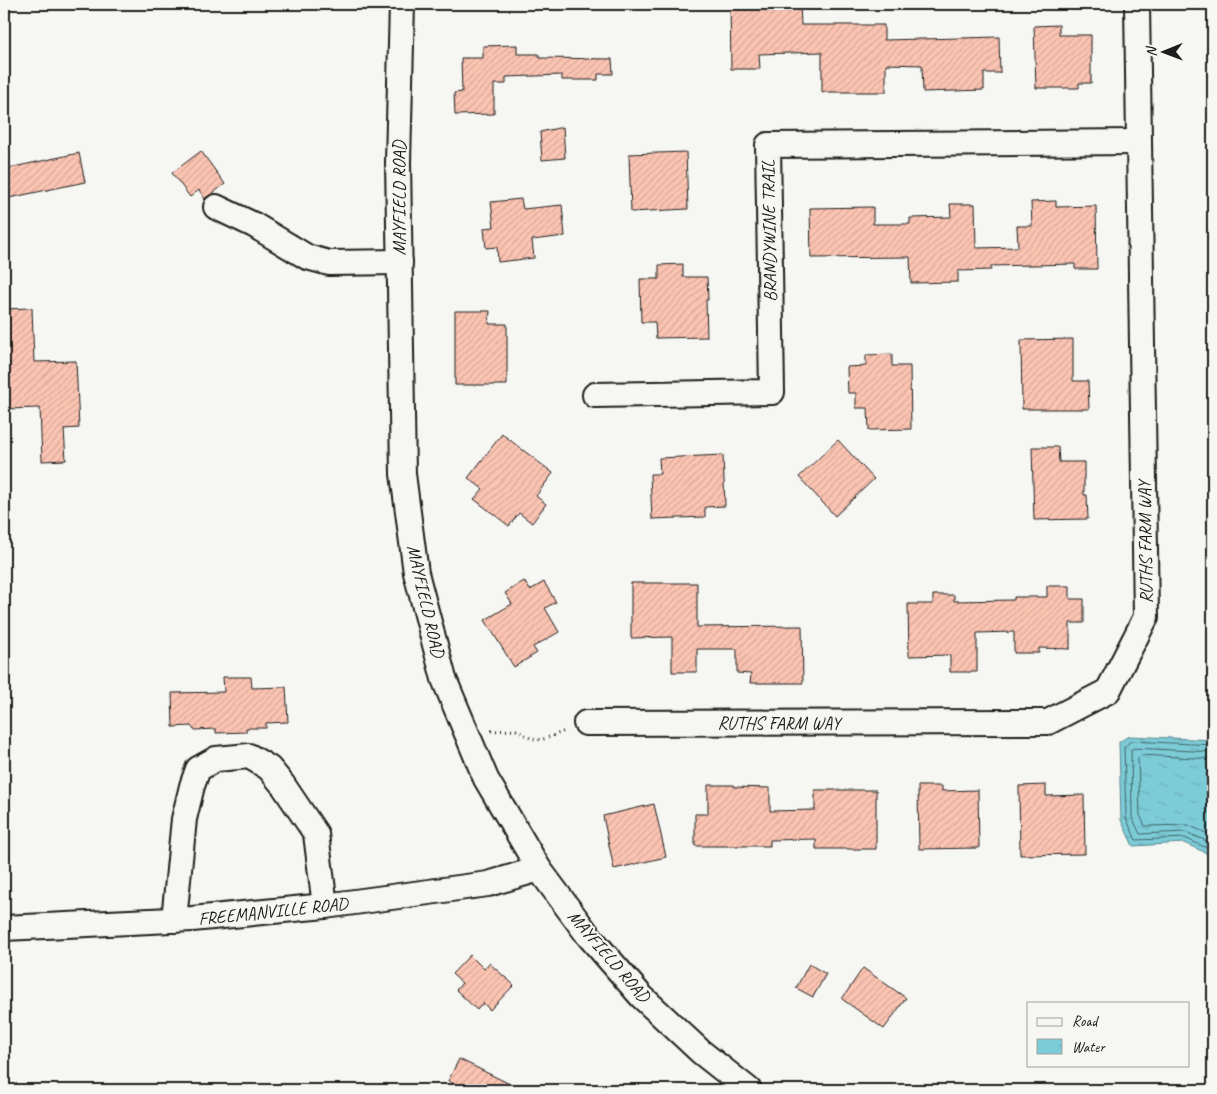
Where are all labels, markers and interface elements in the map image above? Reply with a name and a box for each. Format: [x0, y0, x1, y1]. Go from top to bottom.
north arrow [1140, 28, 1190, 78]
text: N [1143, 45, 1160, 57]
street label: MAYFIELD ROAD [388, 139, 410, 255]
street label: BRANDYWINE TRAIL [757, 159, 781, 302]
street label: RUTHS FARM WAY [1133, 477, 1157, 604]
street label: MAYFIELD ROAD [402, 543, 450, 661]
street label: RUTHS FARM WAY [718, 712, 843, 734]
street label: FREEMANVILLE ROAD [197, 892, 350, 930]
street label: MAYFIELD ROAD [563, 906, 656, 1008]
legend [1027, 1002, 1190, 1066]
text: Road [1072, 1012, 1099, 1031]
text: Water [1072, 1038, 1106, 1057]

